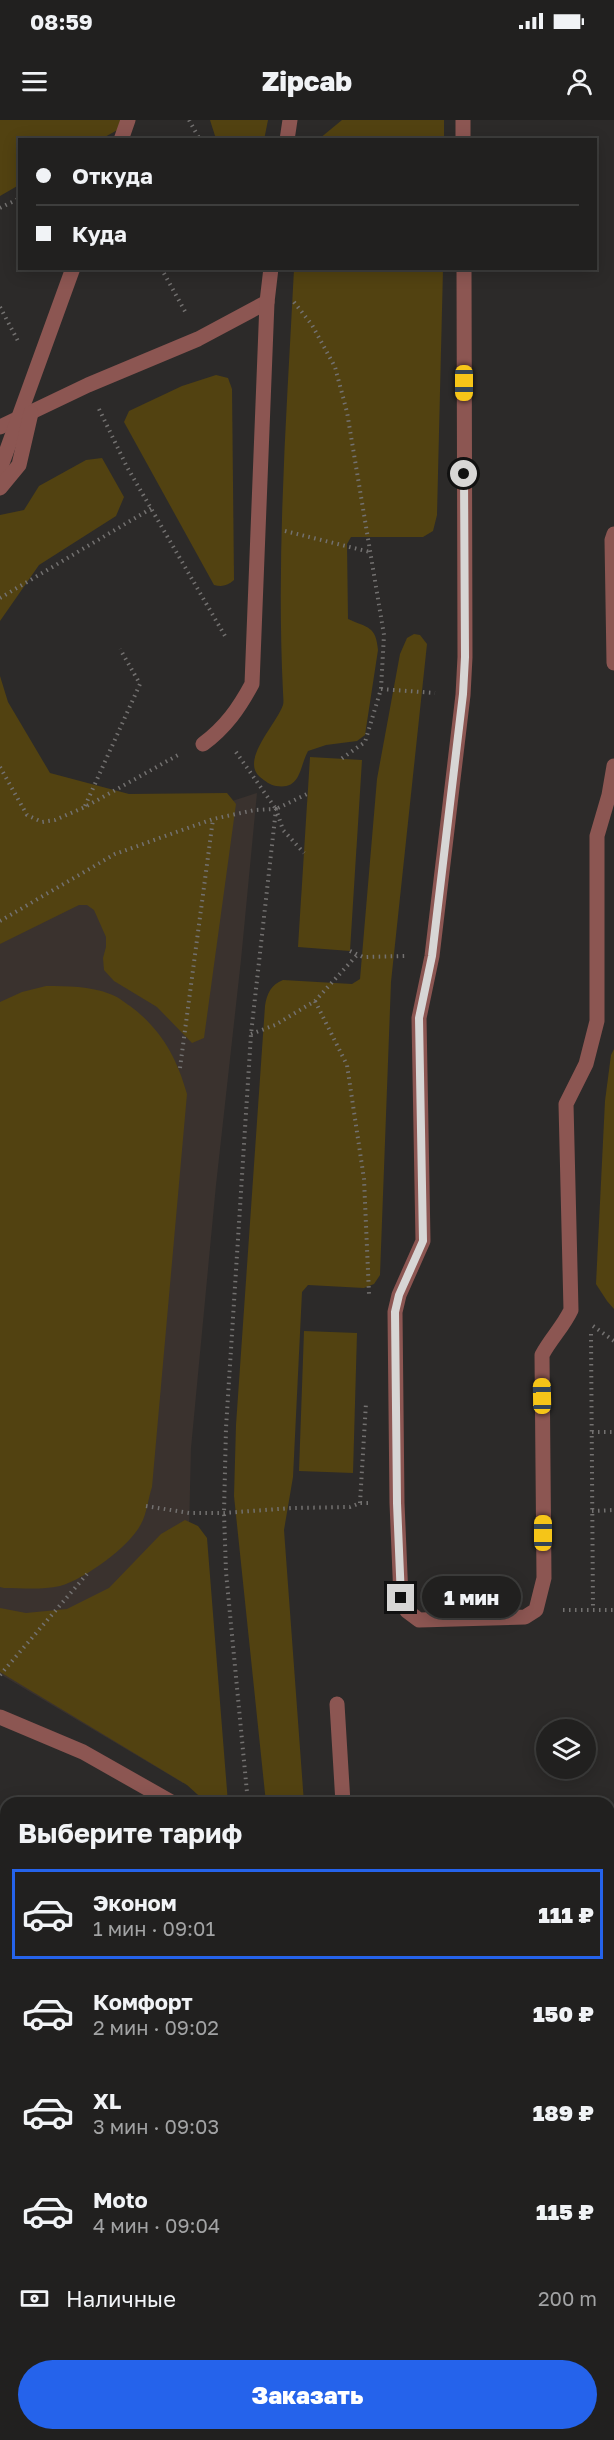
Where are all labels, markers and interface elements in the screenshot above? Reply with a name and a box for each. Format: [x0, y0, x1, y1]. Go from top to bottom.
text: 08:59 [30, 8, 93, 35]
icon: menu [18, 65, 51, 98]
text: Zipcab [262, 65, 352, 97]
icon: person [563, 65, 596, 98]
text: Откуда [72, 162, 153, 189]
text: Куда [72, 220, 127, 247]
car [455, 365, 473, 401]
route start [450, 460, 477, 487]
car [533, 1378, 551, 1414]
car [534, 1515, 552, 1551]
callout: 1 мин [422, 1577, 521, 1619]
route end [387, 1584, 414, 1611]
text: 1 мин [444, 1585, 499, 1609]
map controls [536, 1719, 596, 1779]
button: layers [536, 1719, 596, 1779]
text: Выберите тариф [18, 1817, 242, 1849]
icon: car [21, 1887, 75, 1941]
text: Эконом [93, 1889, 177, 1916]
text: 111 ₽ [538, 1901, 594, 1928]
text: 1 мин · 09:01 [93, 1916, 215, 1940]
icon: car [21, 1986, 75, 2040]
text: Комфорт [93, 1988, 193, 2015]
text: 150 ₽ [533, 2000, 594, 2027]
text: 2 мин · 09:02 [93, 2015, 219, 2039]
icon: car [21, 2085, 75, 2139]
text: XL [93, 2087, 121, 2114]
text: 189 ₽ [533, 2099, 594, 2126]
text: 3 мин · 09:03 [93, 2114, 219, 2138]
icon: car [21, 2184, 75, 2238]
text: Moto [93, 2186, 148, 2213]
text: 115 ₽ [536, 2198, 594, 2225]
text: 4 мин · 09:04 [93, 2213, 220, 2237]
icon: cash [18, 2282, 51, 2315]
text: Наличные [66, 2285, 176, 2312]
text: 200 m [538, 2286, 597, 2310]
button: Заказать [18, 2360, 597, 2429]

